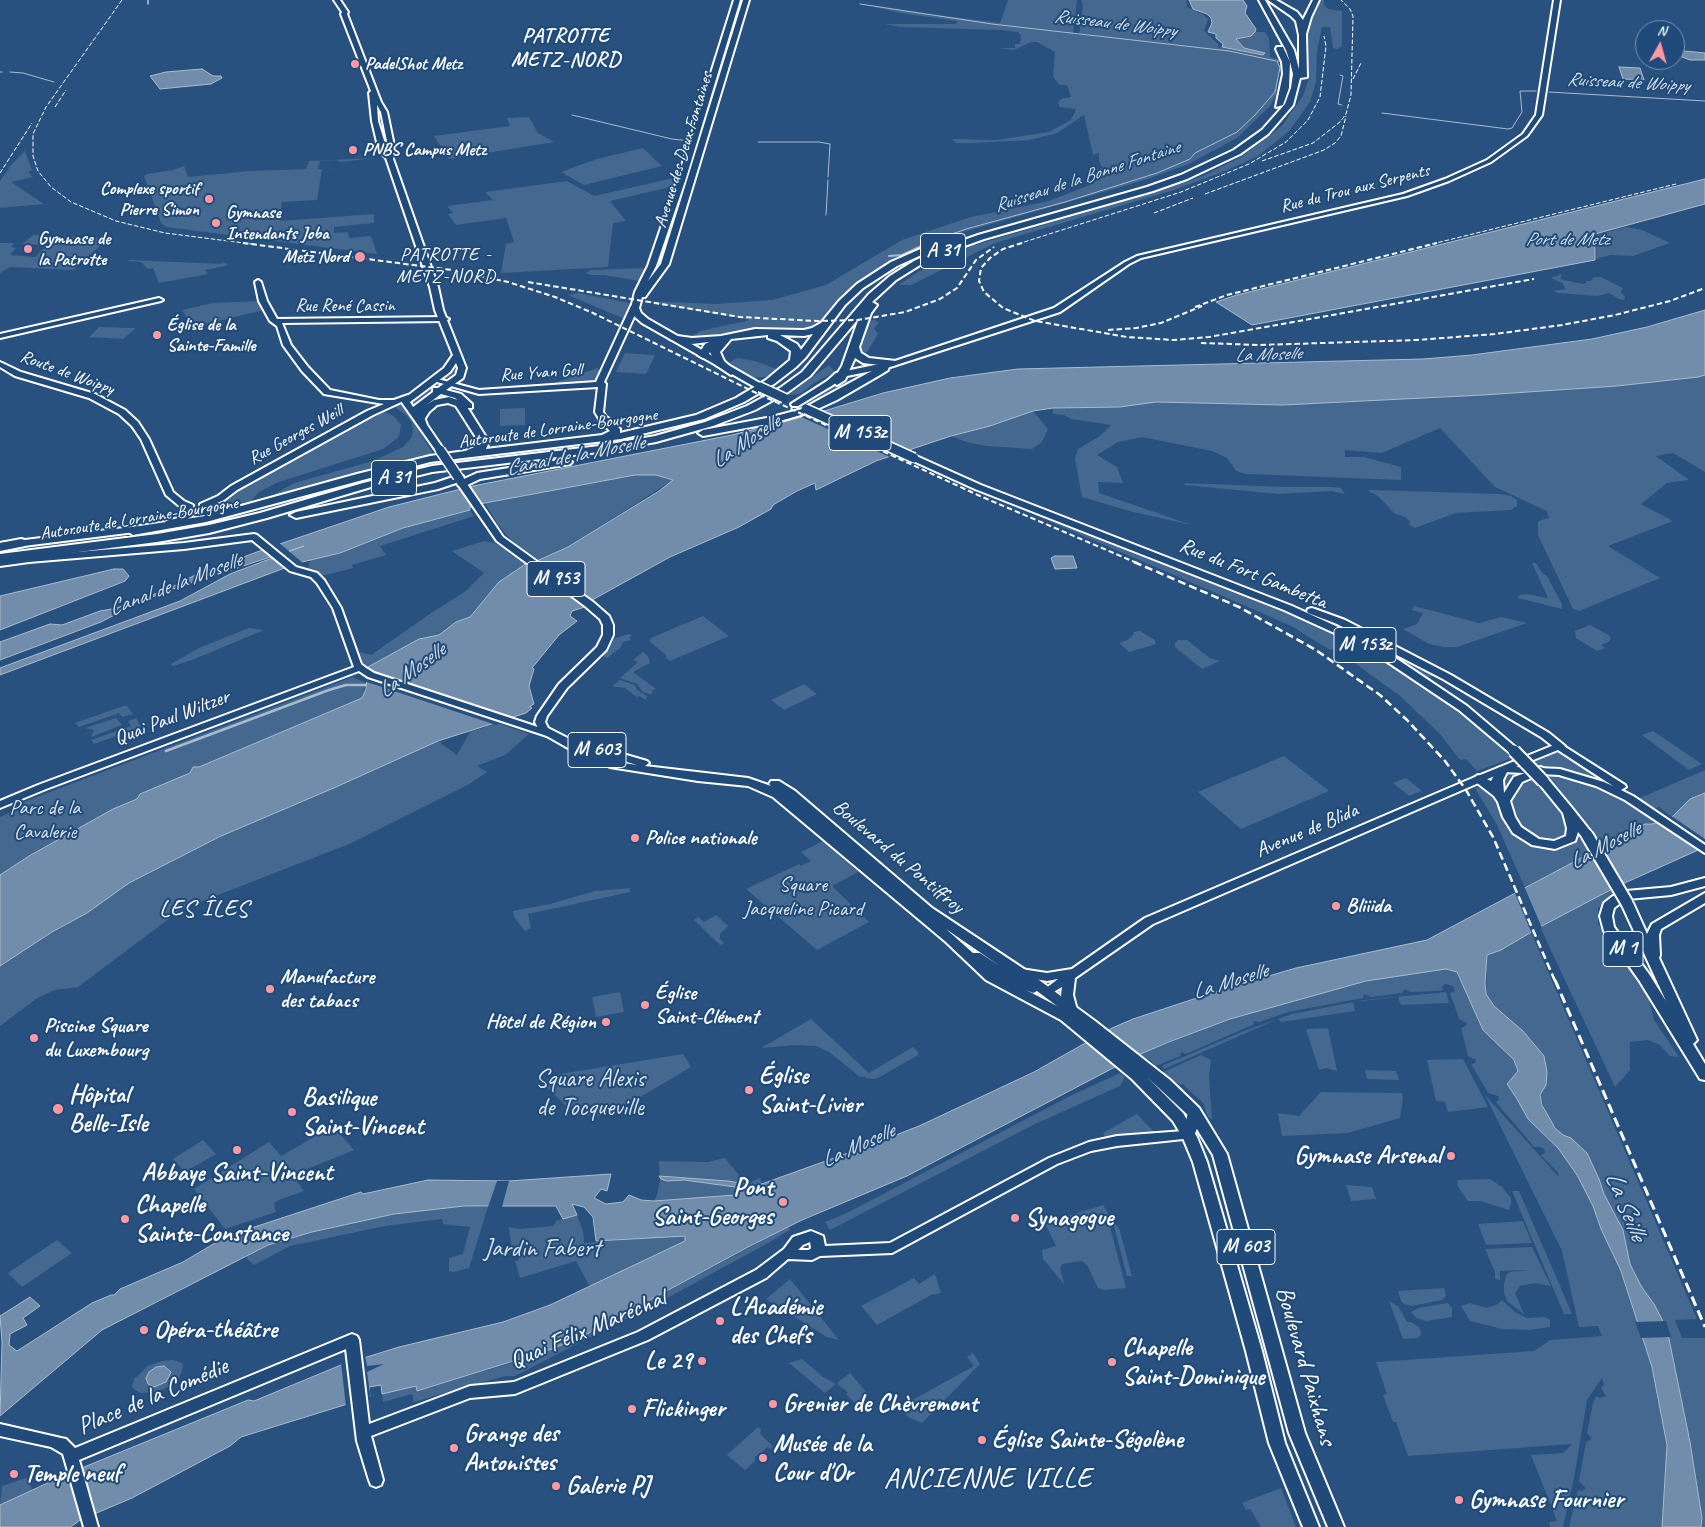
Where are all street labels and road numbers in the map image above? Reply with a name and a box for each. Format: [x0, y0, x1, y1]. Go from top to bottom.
street label: Avenue des Deux Fontaines [650, 70, 718, 230]
street label: Rue du Trou aux Serpents [1278, 160, 1432, 218]
road number: A 31 [920, 234, 966, 268]
street label: Rue René Cassin [295, 295, 395, 317]
street label: Route de Woippy [17, 346, 117, 400]
street label: Rue Yvan Goll [499, 359, 583, 387]
street label: Rue Georges Weill [245, 400, 347, 470]
street label: Autoroute de Lorraine-Bourgogne [457, 404, 659, 454]
road number: M 153z [829, 416, 891, 450]
road number: A 31 [372, 460, 416, 496]
street label: Autoroute de Lorraine-Bourgogne [38, 493, 240, 545]
street label: Rue du Fort Gambetta [1176, 533, 1330, 615]
road number: M 953 [527, 562, 585, 596]
road number: M 153z [1334, 628, 1396, 662]
street label: Quai Paul Wiltzer [111, 684, 233, 752]
road number: M 603 [568, 732, 626, 768]
street label: Boulevard du Pontiffroy [827, 795, 969, 919]
street label: Avenue de Blida [1252, 798, 1362, 864]
road number: M 1 [1603, 932, 1643, 966]
road number: M 603 [1217, 1230, 1275, 1264]
street label: Boulevard Paixhans [1268, 1283, 1342, 1449]
street label: Quai Félix Maréchal [505, 1284, 671, 1376]
street label: Place de la Comédie [73, 1352, 233, 1442]

